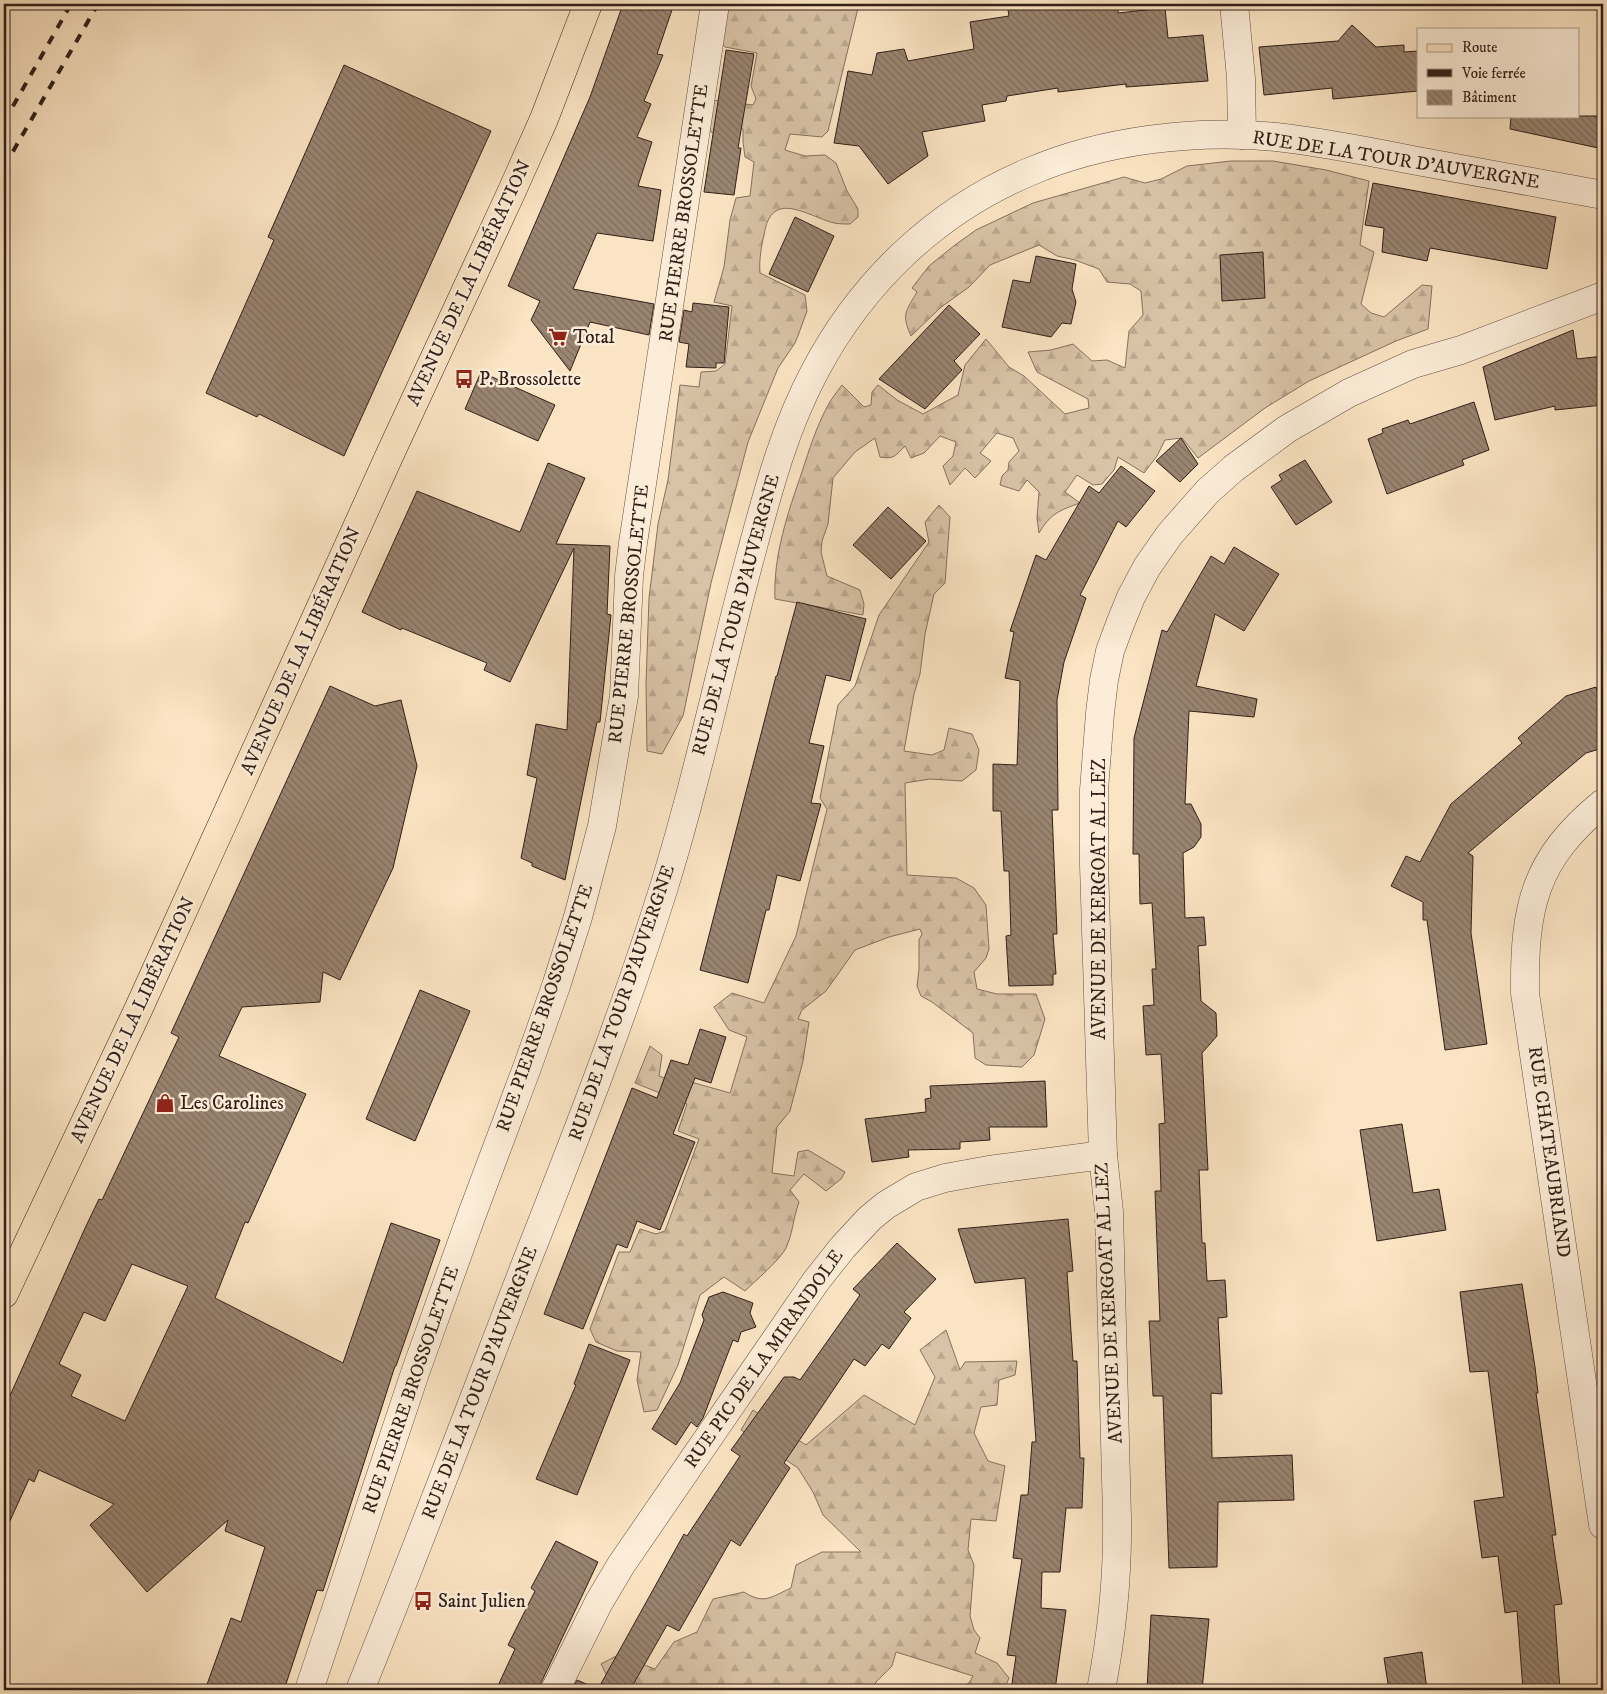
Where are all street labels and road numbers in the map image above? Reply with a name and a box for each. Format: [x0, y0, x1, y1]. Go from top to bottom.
street label: RUE PIERRE BROSSOLETTE [654, 82, 714, 344]
street label: RUE DE LA TOUR D'AUVERGNE [1251, 126, 1541, 194]
street label: AVENUE DE LA LIBÉRATION [401, 156, 536, 410]
street label: RUE DE LA TOUR D'AUVERGNE [687, 472, 785, 758]
street label: RUE PIERRE BROSSOLETTE [604, 483, 654, 745]
street label: AVENUE DE LA LIBÉRATION [235, 523, 366, 778]
street label: AVENUE DE KERGOAT AL LEZ [1088, 758, 1111, 1040]
street label: RUE DE LA TOUR D'AUVERGNE [564, 862, 680, 1144]
street label: RUE PIERRE BROSSOLETTE [492, 881, 598, 1135]
street label: AVENUE DE LA LIBÉRATION [65, 893, 200, 1147]
street label: RUE CHATEAUBRIAND [1523, 1045, 1575, 1259]
street label: AVENUE DE KERGOAT AL LEZ [1090, 1162, 1128, 1444]
street label: RUE DE LA TOUR D'AUVERGNE [417, 1243, 543, 1523]
street label: RUE PIC DE LA MIRANDOLE [680, 1245, 848, 1473]
street label: RUE PIERRE BROSSOLETTE [358, 1263, 464, 1517]

